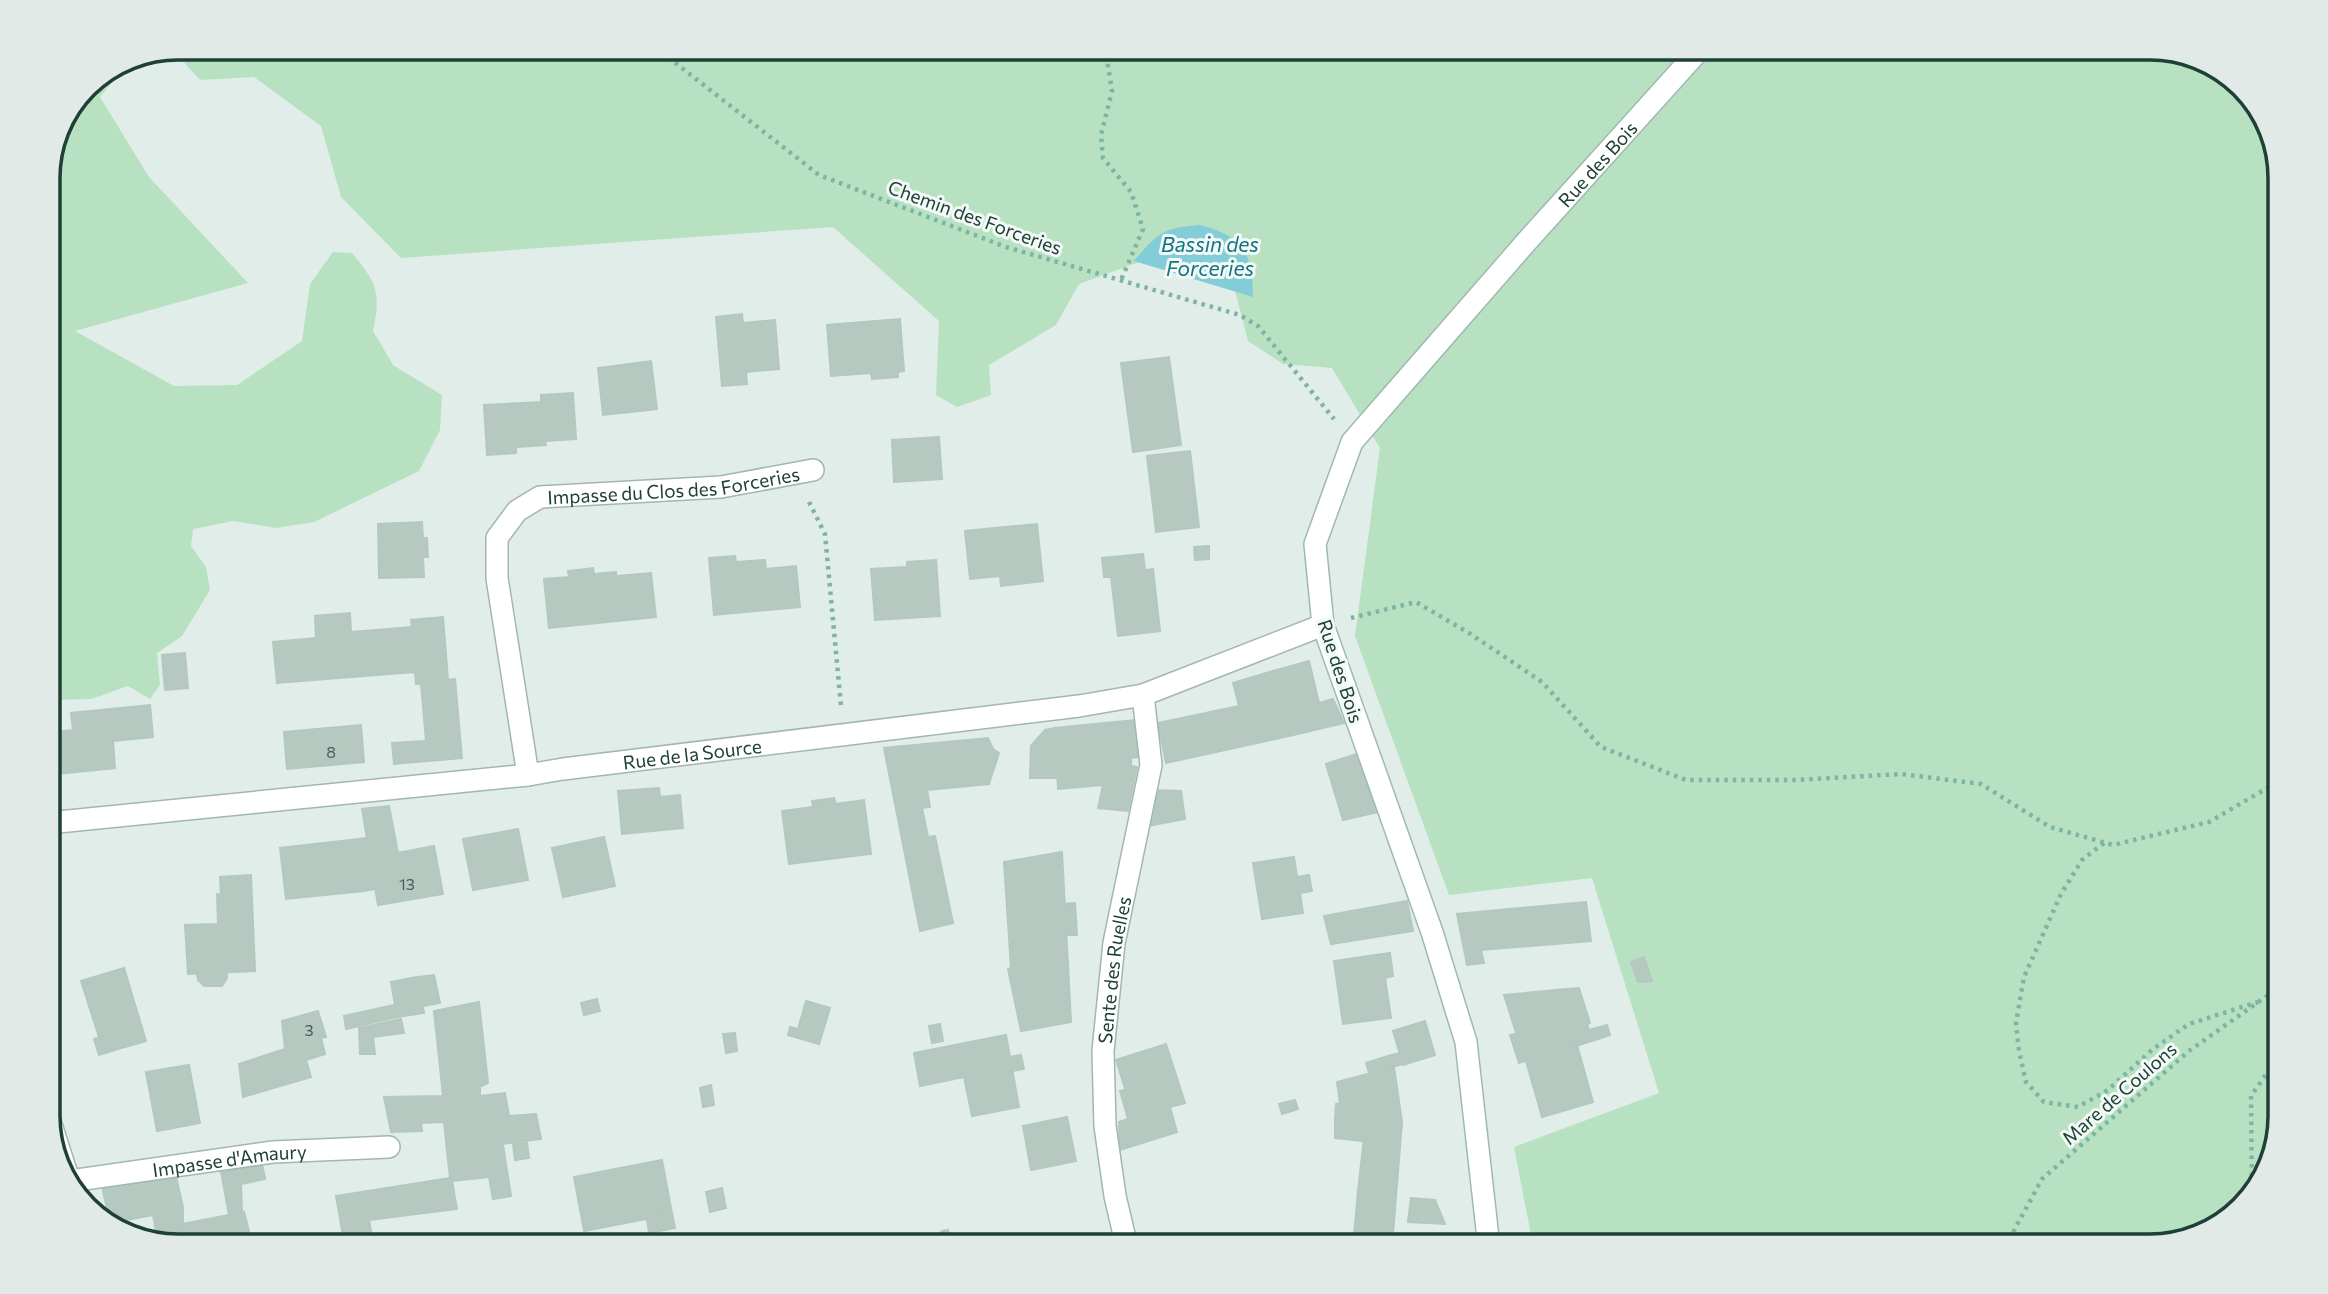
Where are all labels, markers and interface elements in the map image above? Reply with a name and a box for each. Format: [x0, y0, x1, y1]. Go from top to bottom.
street label: Rue des Bois [1552, 116, 1641, 211]
street label: Chemin des Forceries [885, 175, 1065, 259]
water label: Bassin des Forceries [1161, 231, 1259, 280]
street label: Impasse du Clos des Forceries [547, 461, 801, 508]
street label: Rue des Bois [1313, 616, 1369, 726]
street label: Rue de la Source [621, 733, 763, 773]
house number: 8 [326, 742, 336, 761]
house number: 13 [399, 874, 415, 893]
street label: Sente des Ruelles [1092, 894, 1135, 1045]
house number: 3 [304, 1020, 314, 1039]
street label: Mare de Coulons [2057, 1037, 2181, 1149]
street label: Impasse d'Amaury [151, 1139, 307, 1181]

